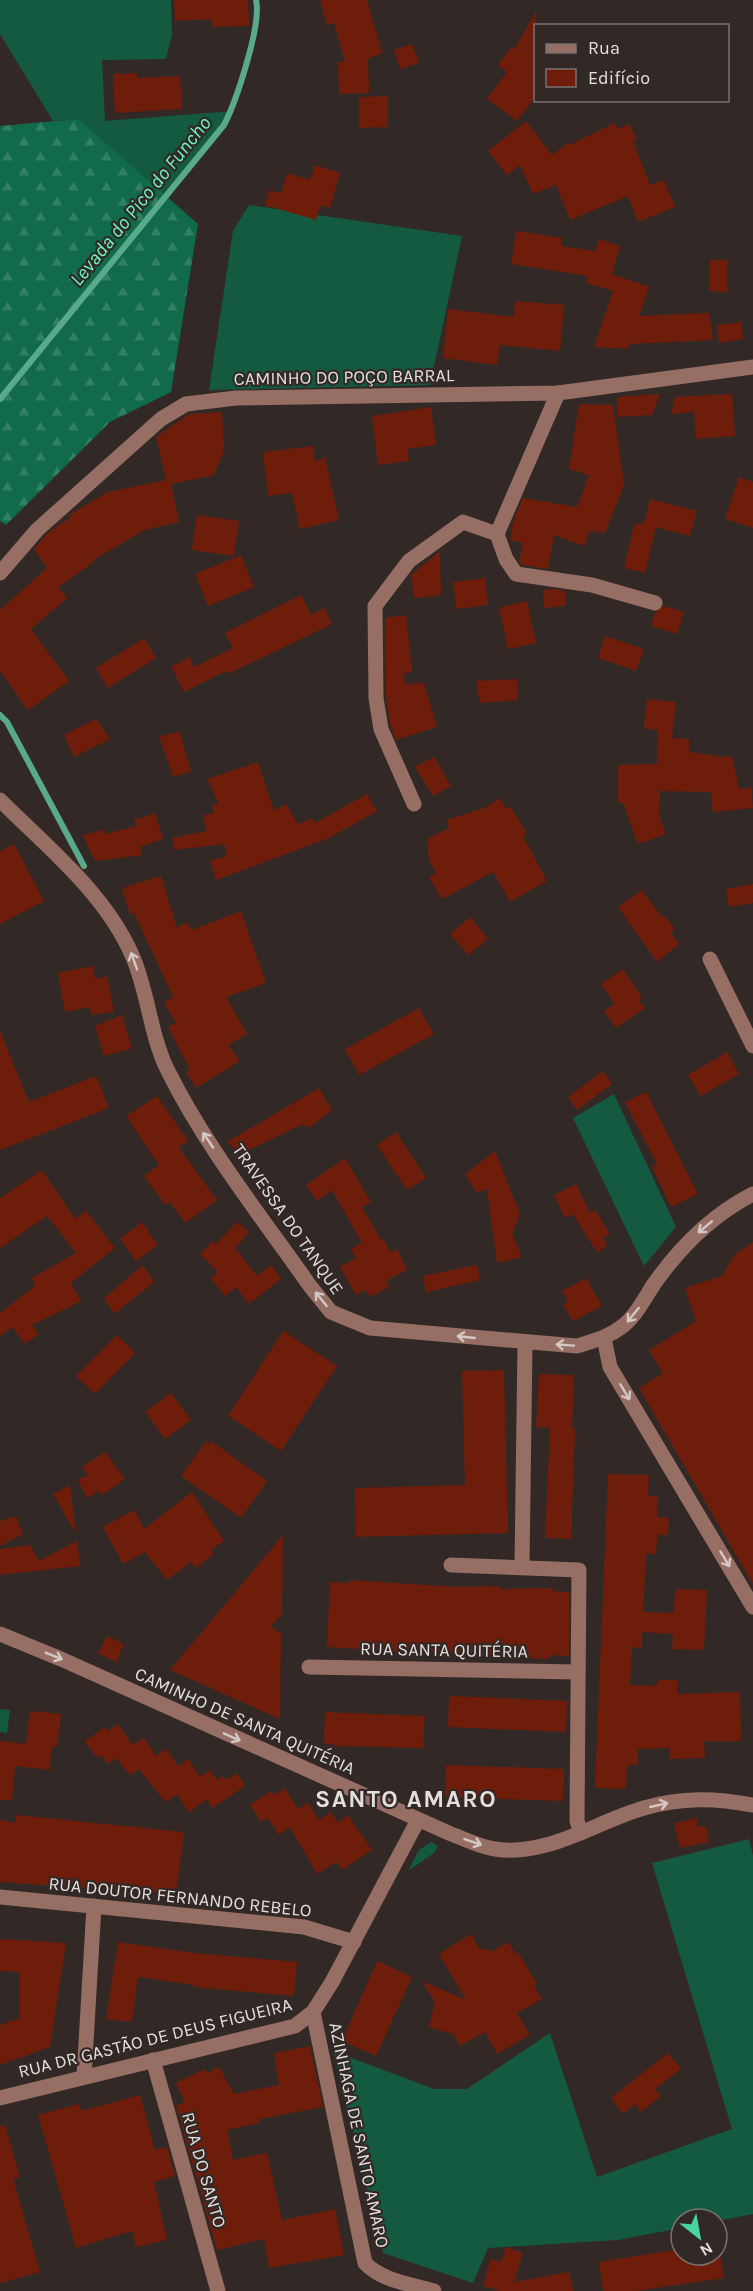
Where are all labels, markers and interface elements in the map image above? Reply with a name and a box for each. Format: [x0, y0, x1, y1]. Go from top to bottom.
legend [534, 24, 729, 102]
text: Rua [588, 37, 620, 59]
text: Edifício [588, 67, 650, 89]
water label: Levada do Pico do Funcho [65, 112, 216, 291]
street label: CAMINHO DO POÇO BARRAL [234, 364, 455, 390]
one-way arrow [127, 952, 138, 971]
one-way arrow [202, 1131, 215, 1148]
street label: TRAVESSA DO TANQUE [228, 1139, 348, 1299]
one-way arrow [698, 1220, 713, 1234]
one-way arrow [314, 1291, 327, 1307]
one-way arrow [626, 1306, 639, 1322]
one-way arrow [457, 1331, 477, 1342]
one-way arrow [555, 1339, 575, 1350]
one-way arrow [619, 1383, 631, 1400]
one-way arrow [719, 1550, 731, 1567]
street label: RUA SANTA QUITÉRIA [360, 1637, 528, 1662]
one-way arrow [45, 1651, 63, 1662]
street label: CAMINHO DE SANTA QUITÉRIA [132, 1662, 359, 1780]
one-way arrow [222, 1731, 240, 1743]
district label: SANTO AMARO [315, 1785, 497, 1813]
one-way arrow [649, 1798, 668, 1810]
one-way arrow [463, 1837, 481, 1848]
street label: RUA DOUTOR FERNANDO REBELO [47, 1872, 313, 1922]
street label: RUA DR GASTÃO DE DEUS FIGUEIRA [16, 1993, 294, 2083]
street label: AZINHAGA DE SANTO AMARO [324, 2020, 394, 2250]
street label: RUA DO SANTO [177, 2110, 231, 2230]
north arrow [669, 2207, 729, 2267]
text: N [697, 2238, 716, 2261]

